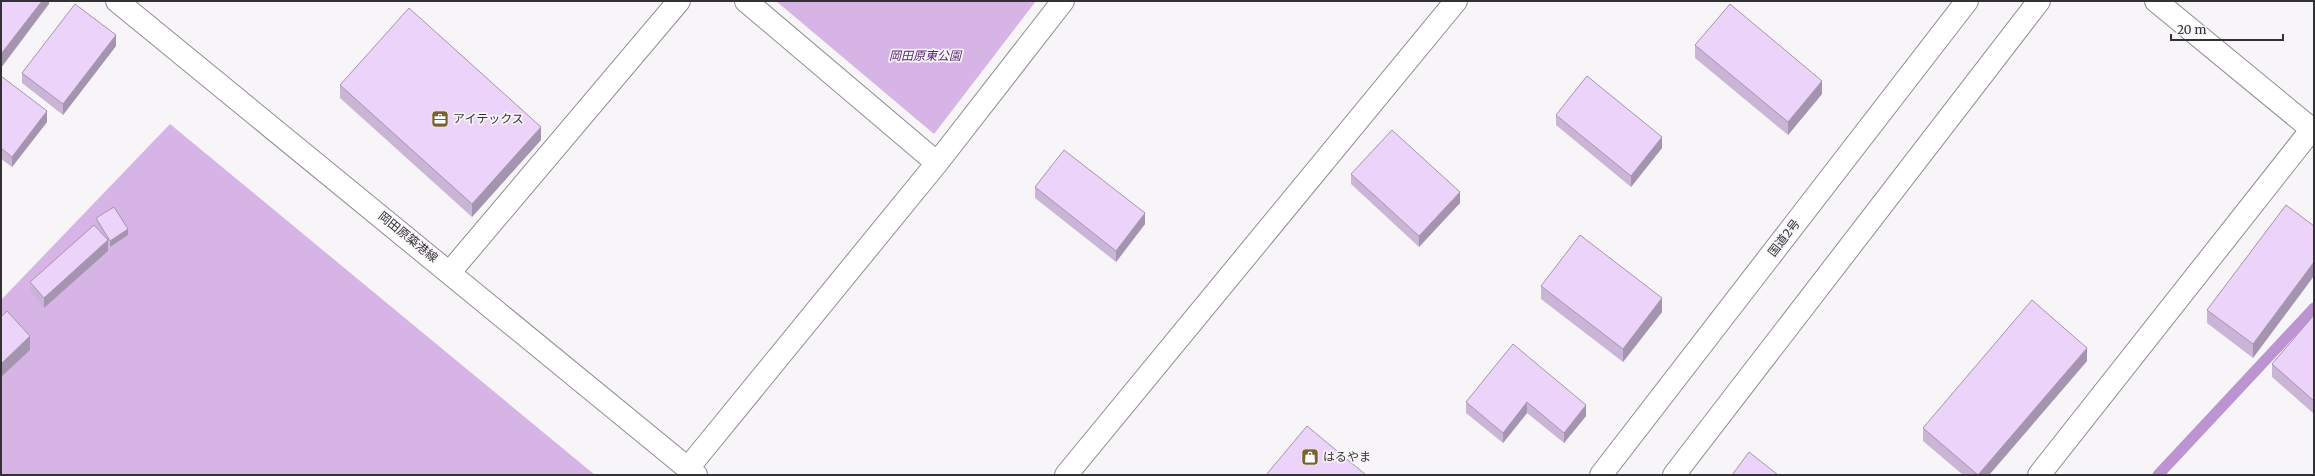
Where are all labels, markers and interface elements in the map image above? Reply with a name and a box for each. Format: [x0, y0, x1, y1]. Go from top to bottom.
scale bar [2171, 16, 2283, 42]
text: 20 m [2177, 22, 2206, 37]
park label: 岡田原東公園 [889, 48, 963, 63]
office icon: アイテックス [430, 109, 450, 129]
place label: アイテックス [453, 111, 524, 126]
street label: 岡田原築港線 [376, 208, 441, 265]
street label: 国道2号 [1764, 216, 1803, 259]
shop icon: はるやま [1300, 447, 1320, 467]
place label: はるやま [1323, 449, 1371, 464]

